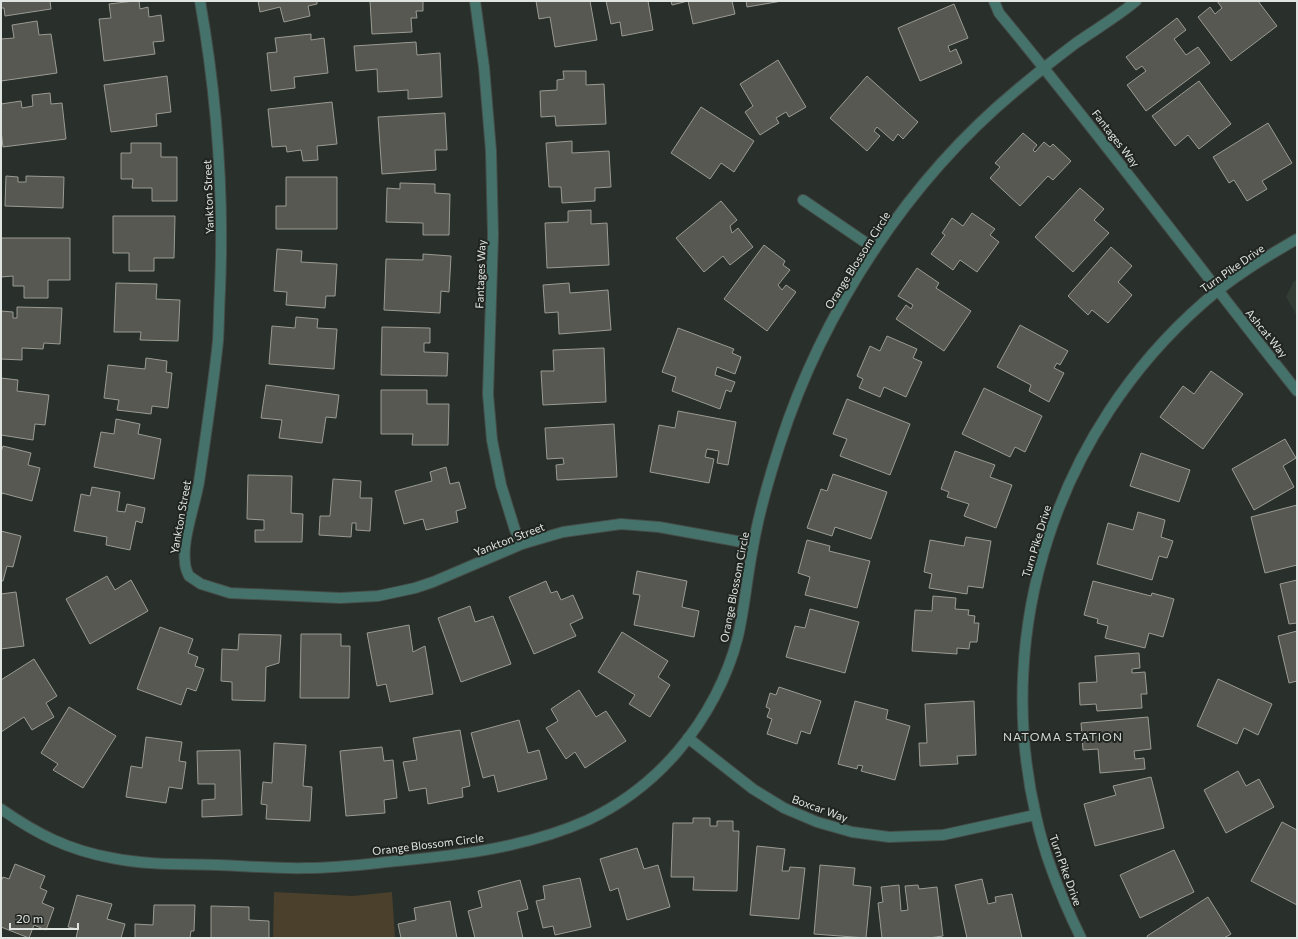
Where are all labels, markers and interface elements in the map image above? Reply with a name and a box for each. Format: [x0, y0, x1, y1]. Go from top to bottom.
street label: Fantages Way [1090, 107, 1143, 169]
street label: Yankton Street [200, 159, 216, 235]
street label: Orange Blossom Circle [822, 209, 892, 311]
street label: Fantages Way [472, 239, 488, 309]
street label: Turn Pike Drive [1198, 241, 1267, 295]
street label: Ashcat Way [1243, 306, 1291, 360]
street label: Yankton Street [167, 479, 193, 555]
street label: Turn Pike Drive [1019, 503, 1053, 579]
street label: Yankton Street [472, 519, 547, 558]
street label: Orange Blossom Circle [717, 530, 751, 643]
district label: NATOMA STATION [1003, 729, 1123, 743]
street label: Boxcar Way [790, 792, 850, 824]
street label: Orange Blossom Circle [371, 831, 485, 857]
street label: Turn Pike Drive [1047, 833, 1085, 908]
scale bar [10, 905, 78, 931]
text: 20 m [16, 911, 43, 925]

